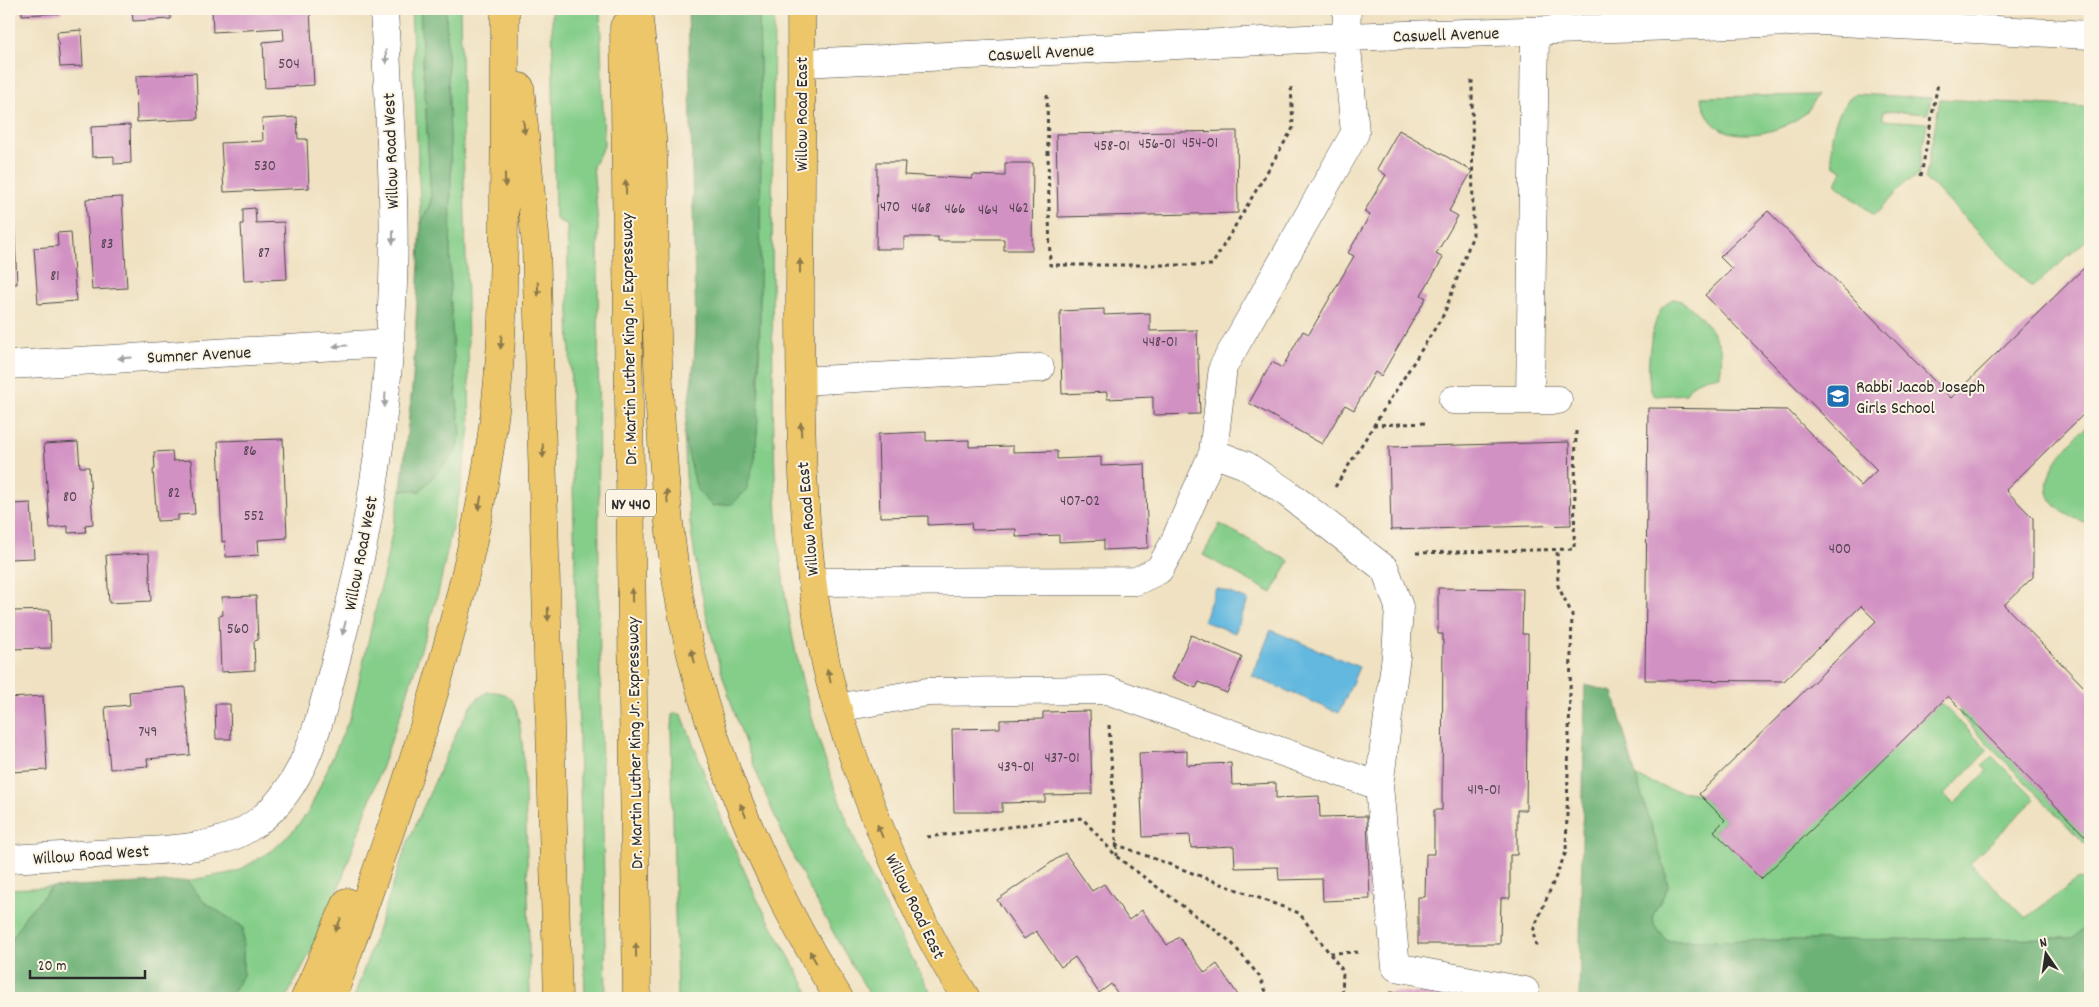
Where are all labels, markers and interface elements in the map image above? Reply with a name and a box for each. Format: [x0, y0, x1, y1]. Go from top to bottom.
street label: Caswell Avenue [1392, 22, 1500, 51]
street label: Caswell Avenue [987, 39, 1095, 70]
one-way arrow [383, 50, 391, 66]
house number: 504 [278, 54, 300, 76]
street label: Willow Road East [791, 56, 816, 171]
street label: Willow Road West [378, 92, 407, 209]
one-way arrow [520, 119, 528, 135]
house number: 454-01 [1182, 133, 1218, 155]
house number: 456-01 [1138, 134, 1176, 156]
house number: 458-01 [1094, 136, 1130, 158]
house number: 530 [254, 156, 276, 178]
one-way arrow [501, 172, 509, 188]
one-way arrow [622, 179, 630, 195]
house number: 470 [880, 197, 900, 219]
house number: 468 [911, 198, 931, 220]
house number: 462 [1009, 198, 1029, 220]
house number: 466 [945, 199, 965, 221]
house number: 464 [978, 200, 998, 222]
street label: Dr. Martin Luther King Jr. Expressway [616, 212, 645, 465]
one-way arrow [389, 230, 397, 246]
house number: 83 [101, 234, 113, 256]
house number: 87 [258, 243, 270, 265]
one-way arrow [797, 258, 805, 274]
house number: 81 [50, 266, 60, 288]
one-way arrow [534, 281, 542, 297]
house number: 448-01 [1142, 332, 1178, 354]
one-way arrow [497, 335, 505, 351]
street label: Sumner Avenue [146, 341, 252, 372]
one-way arrow [332, 342, 348, 350]
one-way arrow [117, 354, 133, 362]
place label: Rabbi Jacob Joseph Girls School [1856, 376, 1985, 422]
school or university icon: Rabbi Jacob Joseph Girls School [1825, 383, 1851, 409]
one-way arrow [381, 392, 389, 408]
one-way arrow [797, 420, 805, 436]
house number: 86 [243, 441, 257, 463]
one-way arrow [539, 443, 547, 459]
street label: Willow Road East [792, 460, 827, 577]
house number: 82 [168, 483, 180, 505]
house number: 80 [63, 487, 77, 509]
one-way arrow [663, 488, 671, 504]
road number: NY 440 [606, 489, 656, 516]
house number: 407-02 [1060, 491, 1100, 513]
street label: Willow Road West [339, 494, 386, 613]
one-way arrow [476, 496, 484, 512]
house number: 552 [244, 506, 264, 528]
house number: 400 [1829, 539, 1851, 561]
one-way arrow [628, 586, 636, 602]
one-way arrow [544, 606, 552, 622]
street label: Dr. Martin Luther King Jr. Expressway [622, 616, 651, 869]
house number: 560 [227, 619, 249, 641]
one-way arrow [340, 621, 348, 636]
one-way arrow [688, 649, 696, 664]
one-way arrow [825, 669, 833, 684]
house number: 749 [139, 722, 157, 744]
house number: 437-01 [1044, 748, 1080, 770]
house number: 439-01 [998, 757, 1034, 779]
house number: 419-01 [1468, 780, 1500, 802]
one-way arrow [739, 803, 747, 817]
one-way arrow [876, 823, 884, 838]
street label: Willow Road West [32, 840, 150, 873]
street label: Willow Road East [877, 850, 950, 964]
one-way arrow [334, 918, 342, 932]
north arrow [2022, 930, 2072, 980]
text: N [2038, 933, 2049, 954]
one-way arrow [632, 941, 640, 957]
scale bar [30, 947, 145, 979]
one-way arrow [809, 950, 818, 963]
text: 20 m [38, 956, 66, 978]

